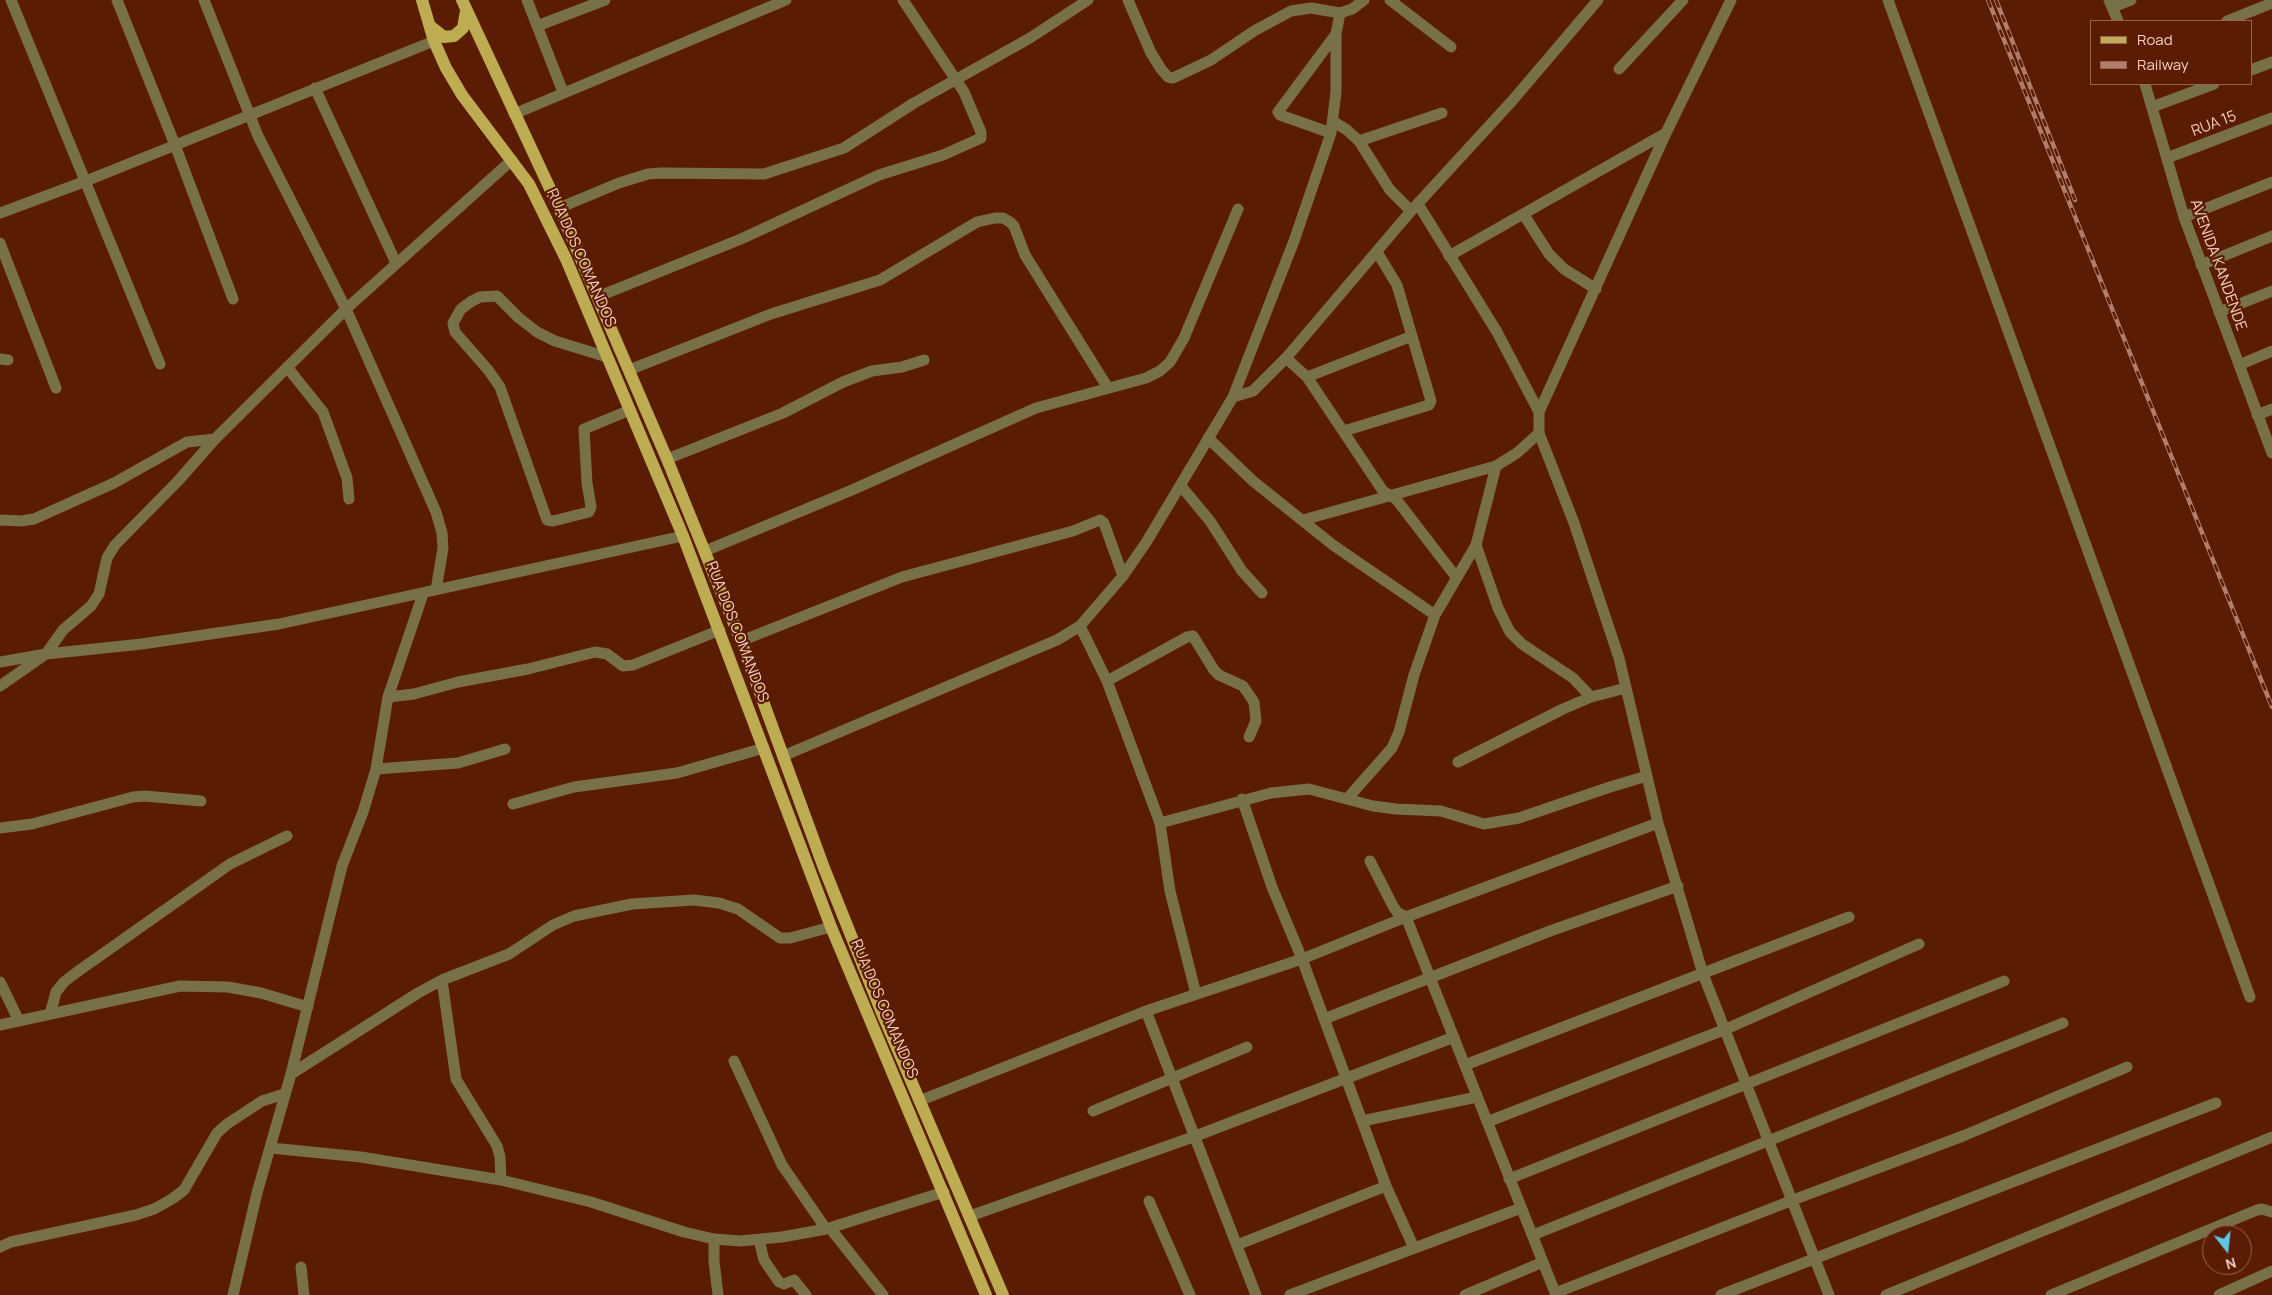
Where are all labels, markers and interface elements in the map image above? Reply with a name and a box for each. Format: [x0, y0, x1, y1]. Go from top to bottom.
legend [2090, 20, 2252, 85]
text: Road [2137, 29, 2173, 50]
text: Railway [2137, 54, 2189, 75]
street label: RUA 15 [2189, 107, 2239, 141]
street label: RUA DOS COMANDOS [542, 186, 620, 330]
street label: AVENIDA KANDENDE [2186, 197, 2250, 333]
street label: RUA DOS COMANDOS [702, 559, 772, 705]
street label: RUA DOS COMANDOS [847, 937, 921, 1081]
north arrow [2202, 1225, 2252, 1275]
text: N [2224, 1253, 2238, 1274]

